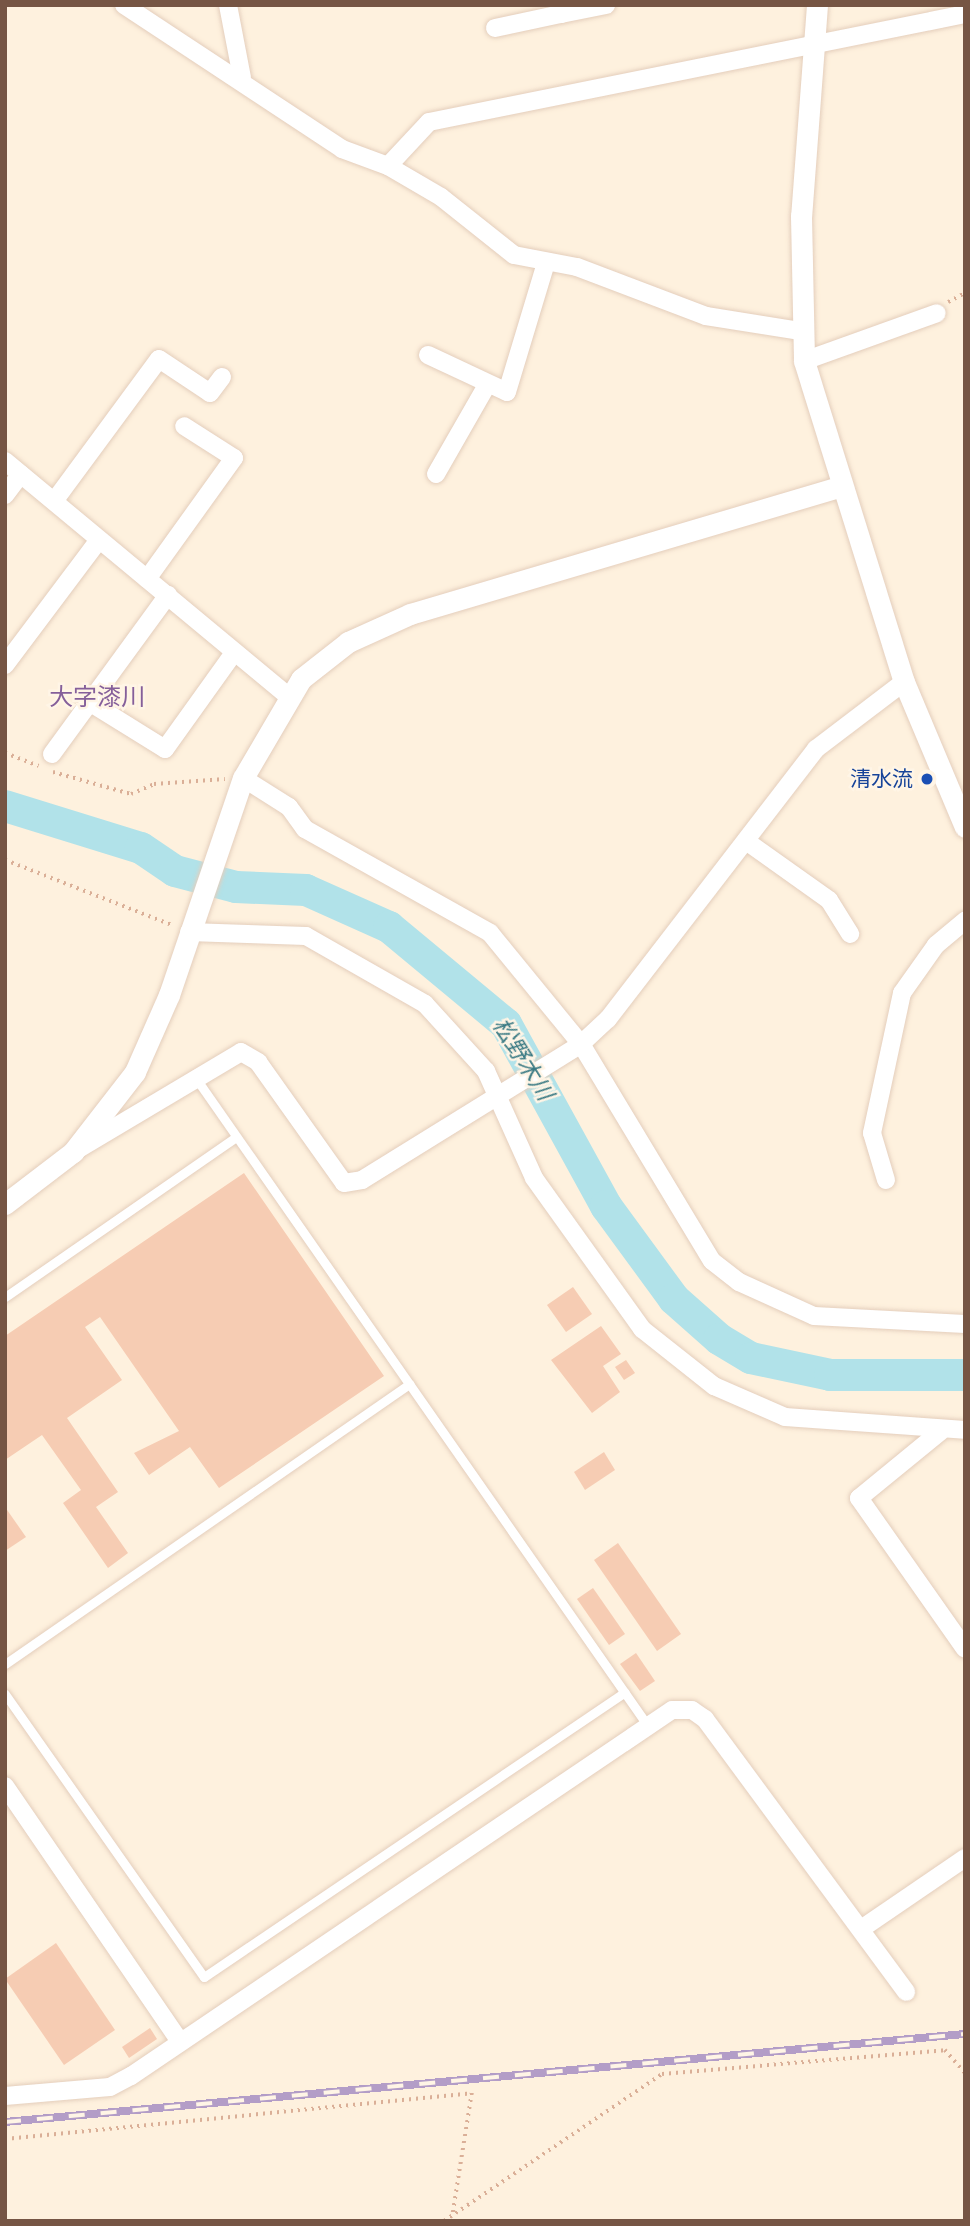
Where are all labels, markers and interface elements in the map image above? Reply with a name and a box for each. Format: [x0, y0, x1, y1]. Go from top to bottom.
district label: 大字漆川 [49, 683, 145, 711]
place label: 清水流 [850, 766, 913, 792]
marker: 清水流 [919, 771, 935, 787]
water label: 松野木川 [487, 1013, 559, 1105]

